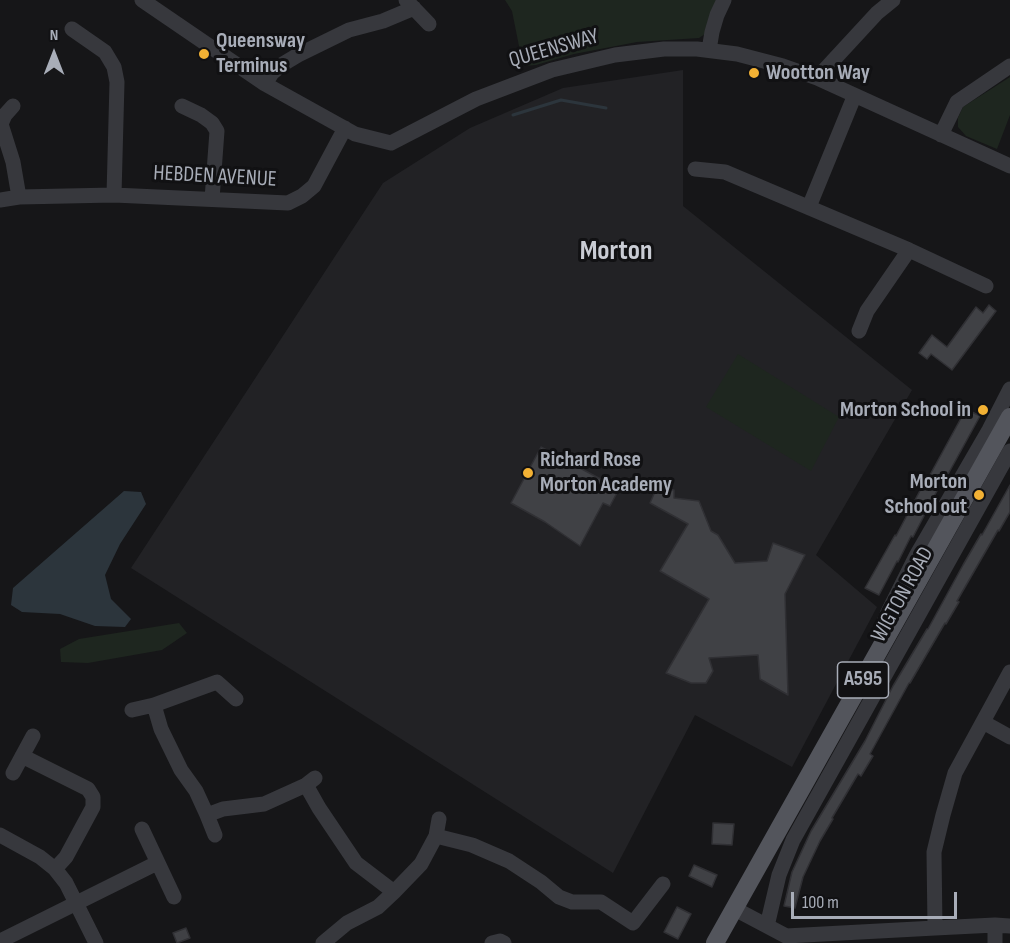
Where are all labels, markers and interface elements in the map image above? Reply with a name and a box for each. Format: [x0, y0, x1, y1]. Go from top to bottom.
north arrow [24, 24, 84, 84]
street label: QUEENSWAY [506, 24, 602, 74]
text: N [50, 26, 58, 45]
place label: Queensway Terminus [216, 28, 305, 80]
marker: Queensway Terminus [197, 47, 211, 61]
place label: Wootton Way [766, 60, 870, 86]
marker: Wootton Way [747, 66, 761, 80]
street label: HEBDEN AVENUE [153, 161, 277, 193]
district label: Morton [580, 235, 652, 269]
place label: Morton School in [840, 397, 971, 423]
marker: Morton School in [976, 403, 990, 417]
place label: Richard Rose Morton Academy [540, 447, 672, 499]
marker: Richard Rose Morton Academy [521, 466, 535, 480]
place label: Morton School out [884, 469, 967, 520]
marker: Morton School out [972, 488, 986, 502]
street label: WIGTON ROAD [866, 543, 940, 647]
road number: A595 [838, 662, 888, 698]
scale bar [794, 880, 960, 918]
text: 100 m [802, 892, 839, 913]

